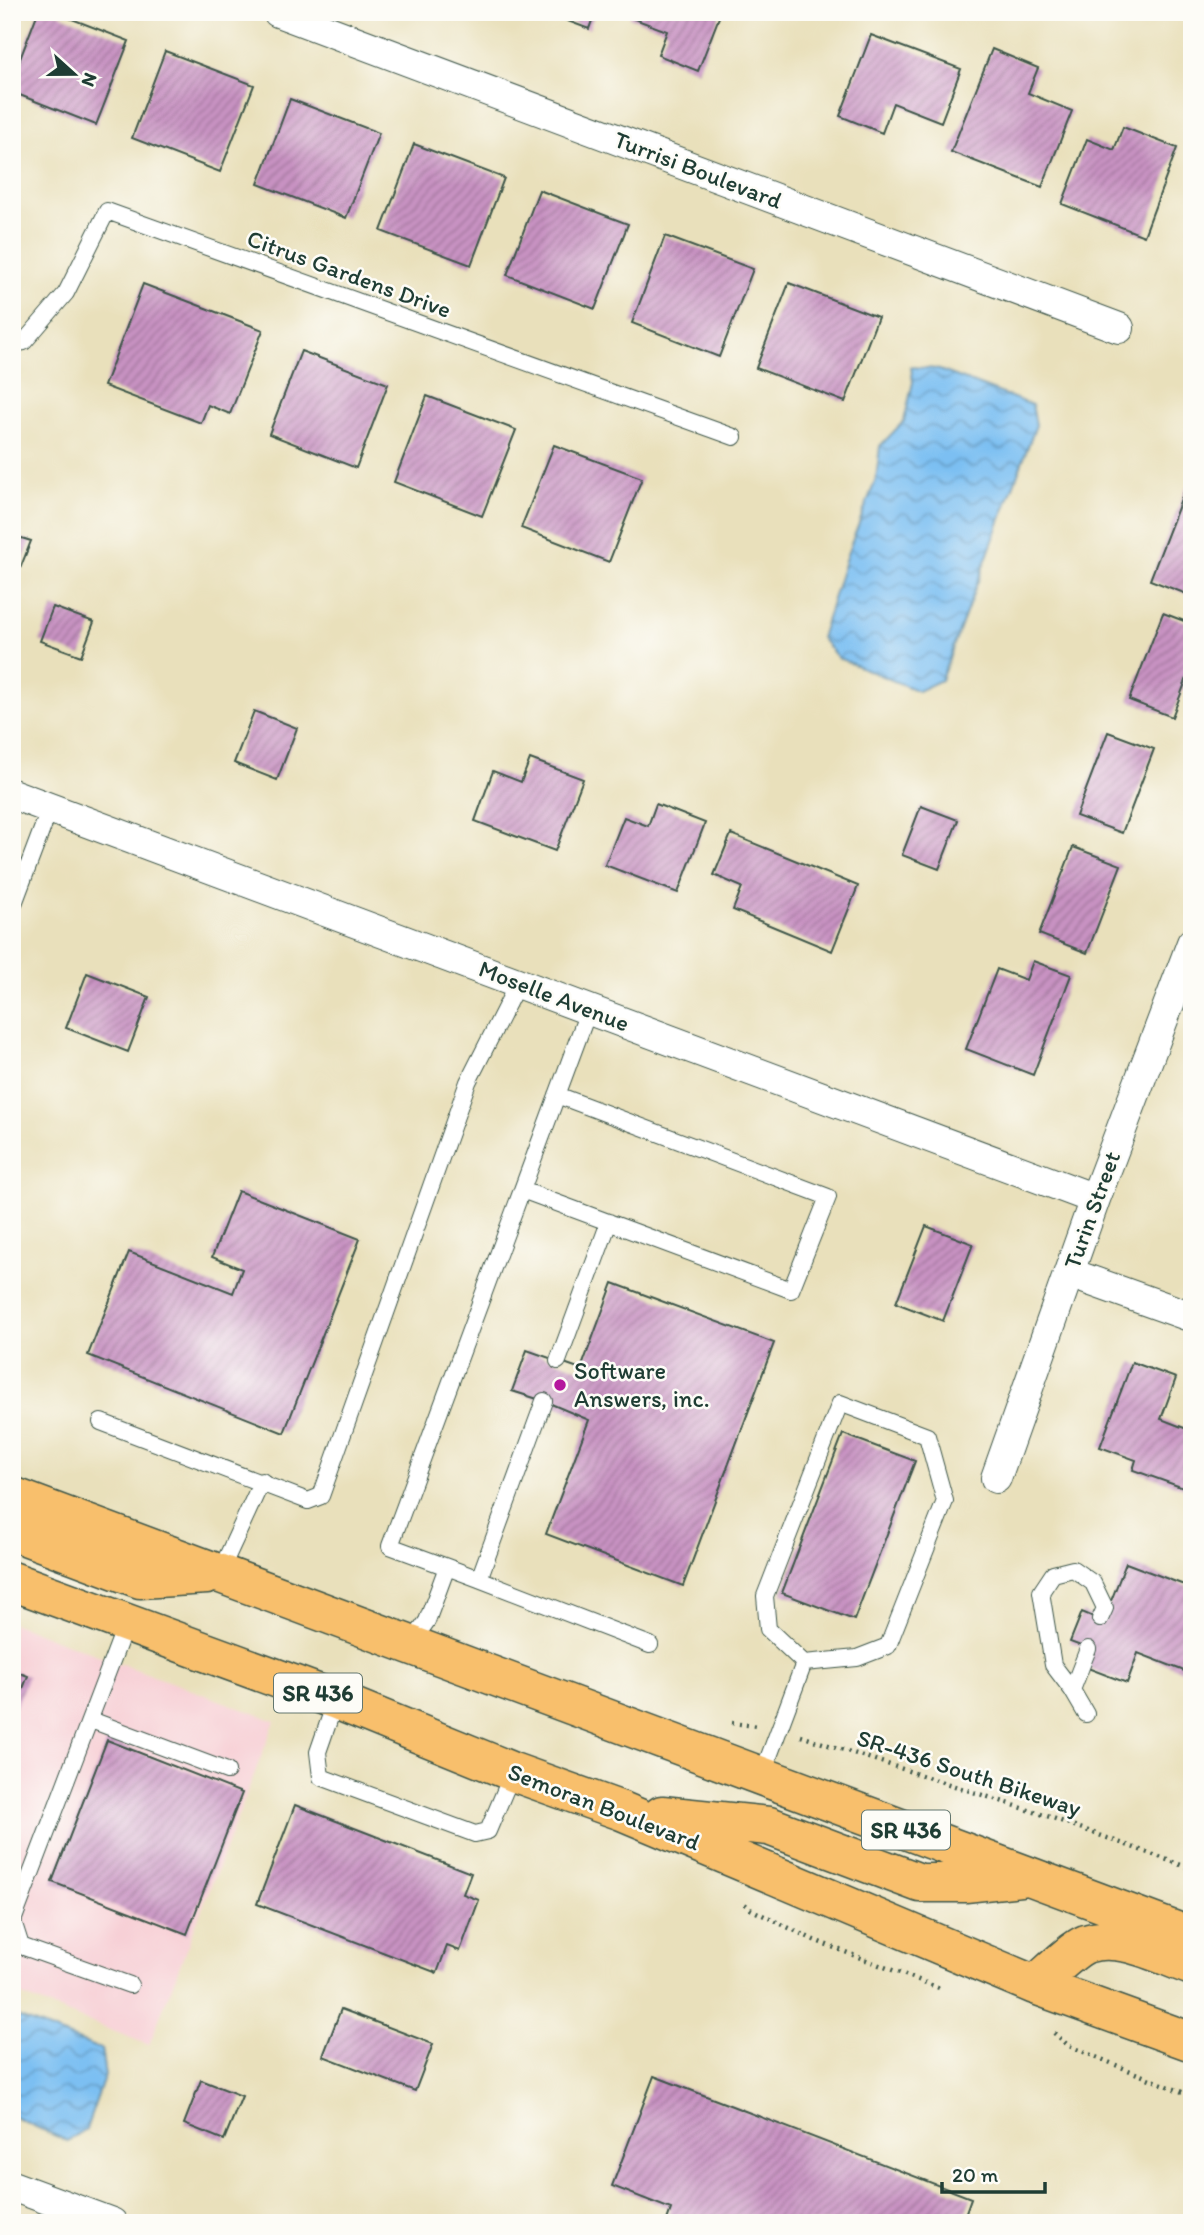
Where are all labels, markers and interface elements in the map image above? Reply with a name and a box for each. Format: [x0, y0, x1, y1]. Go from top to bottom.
north arrow [38, 38, 108, 108]
text: N [76, 70, 102, 90]
street label: Turrisi Boulevard [610, 124, 786, 215]
street label: Citrus Gardens Drive [243, 223, 455, 324]
street label: Moselle Avenue [475, 954, 634, 1038]
street label: Turin Street [1057, 1147, 1126, 1273]
place label: Software Answers, inc. [574, 1356, 710, 1413]
marker: Software Answers, inc. [552, 1377, 568, 1393]
road number: SR 436 [274, 1674, 362, 1712]
street label: SR-436 South Bikeway [853, 1723, 1085, 1822]
street label: Semoran Boulevard [504, 1757, 704, 1857]
road number: SR 436 [862, 1811, 950, 1850]
scale bar [942, 2151, 1045, 2195]
text: 20 m [952, 2162, 999, 2187]

